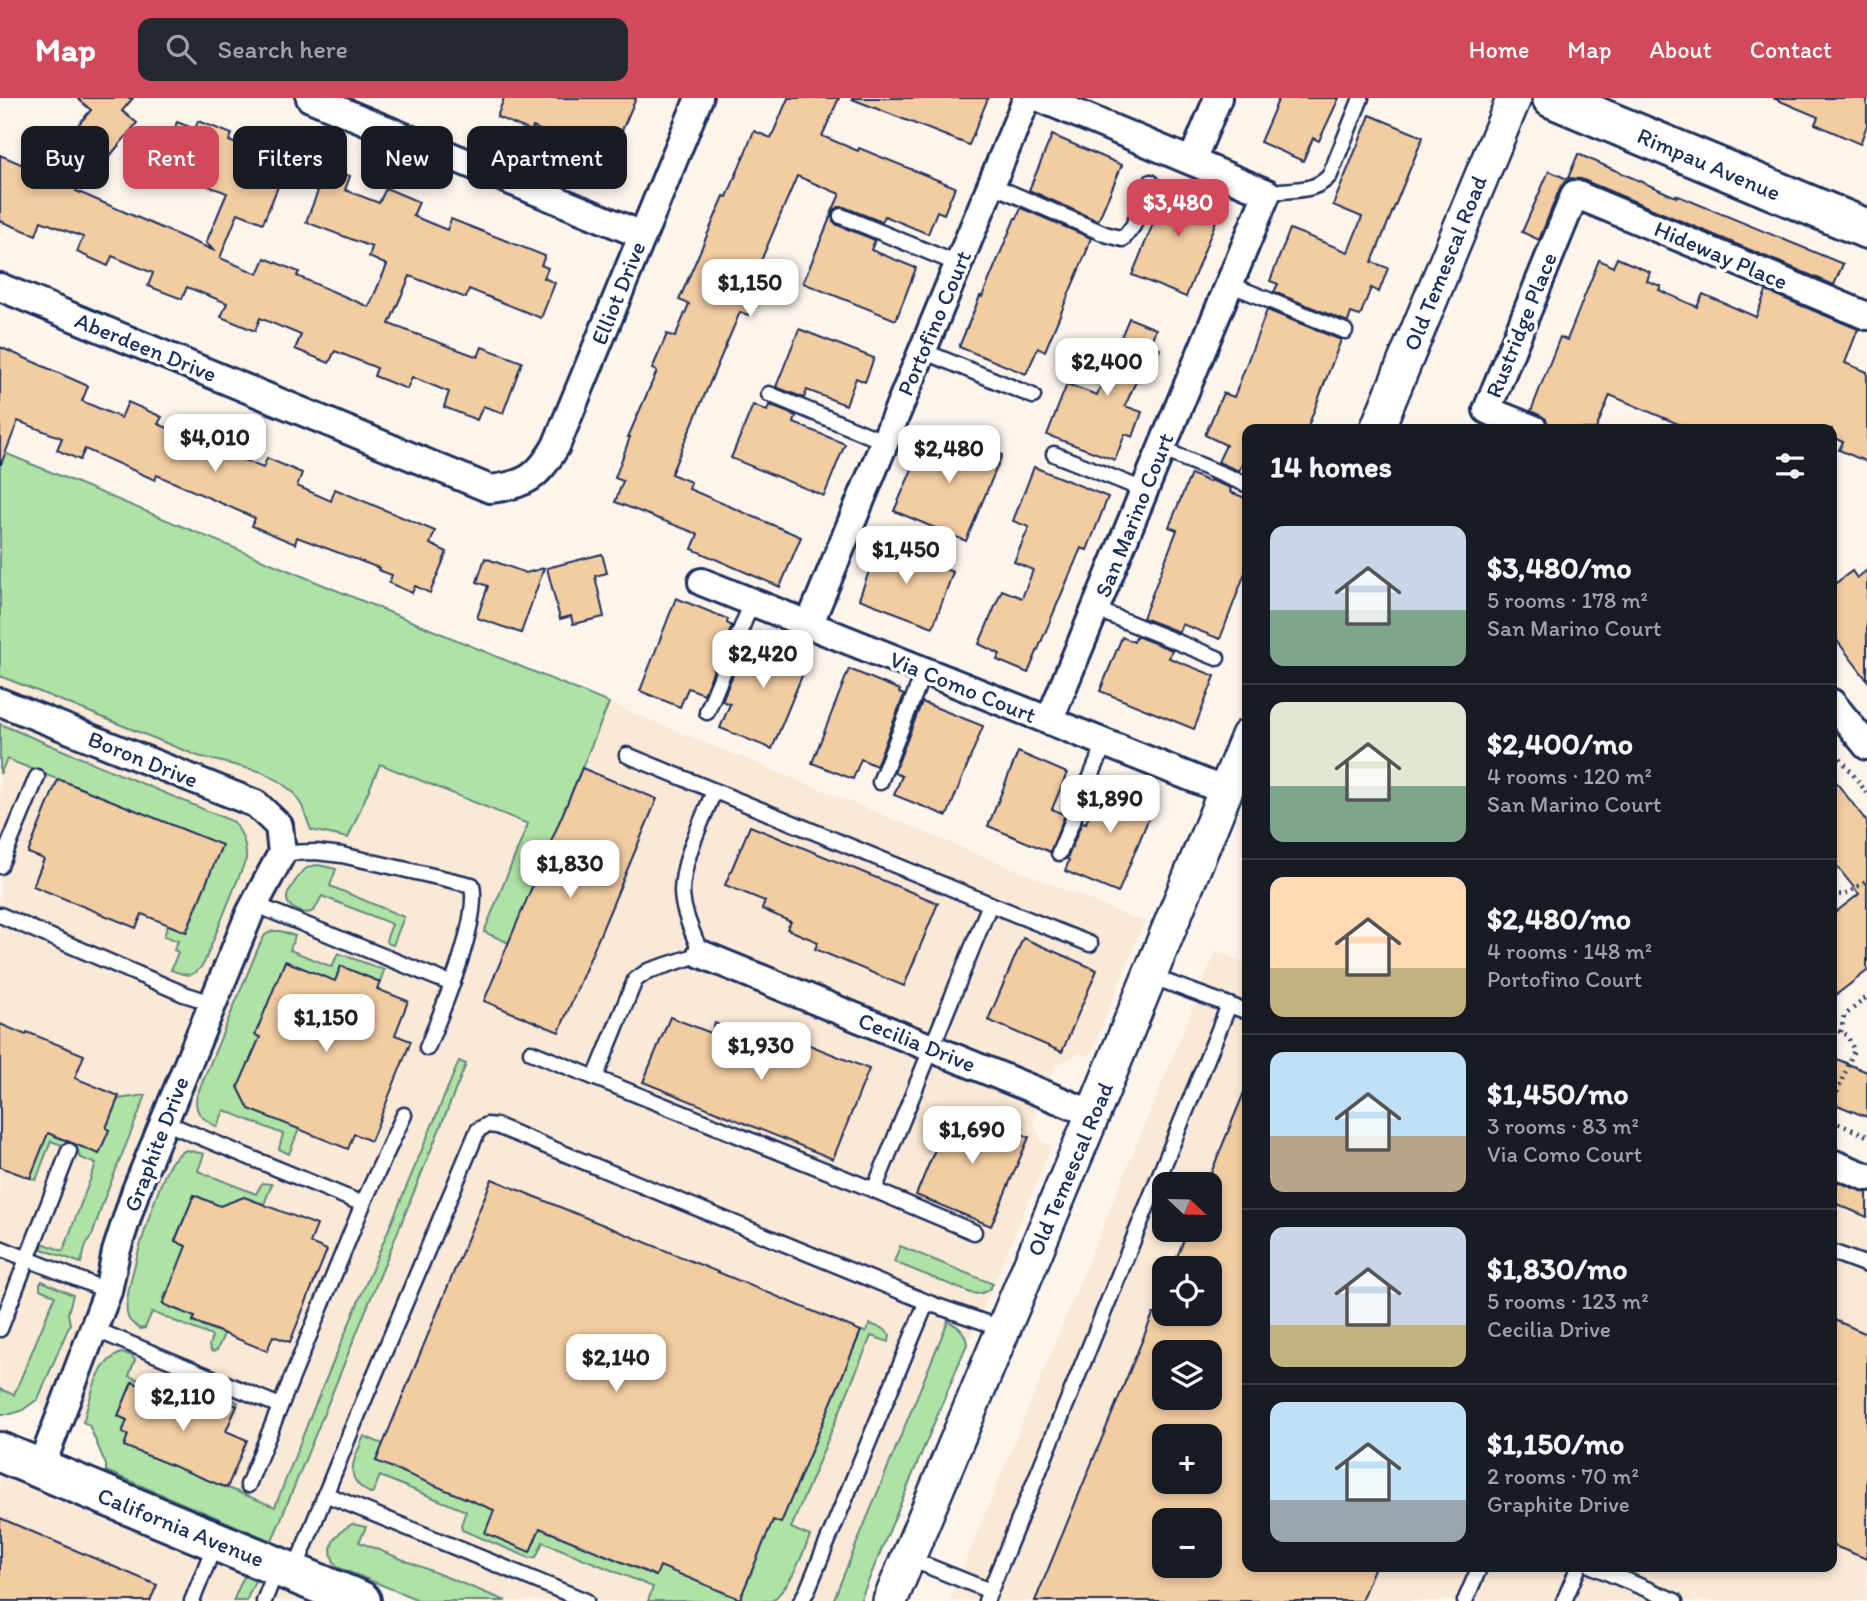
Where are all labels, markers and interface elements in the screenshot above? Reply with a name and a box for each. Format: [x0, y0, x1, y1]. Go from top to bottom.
search box [138, 18, 628, 81]
text: Map [35, 30, 96, 69]
icon: search [162, 30, 200, 68]
text: Search here [218, 33, 348, 65]
text: Home [1469, 35, 1529, 64]
text: Map [1567, 35, 1611, 64]
text: About [1649, 35, 1712, 64]
text: Contact [1750, 35, 1832, 64]
street label: Rimpau Avenue [1633, 121, 1785, 207]
chip: Buy [21, 126, 109, 189]
chip: Rent [123, 126, 219, 189]
chip: Filters [233, 126, 347, 189]
chip: New [361, 126, 453, 189]
chip: Apartment [467, 126, 627, 189]
street label: Old Temescal Road [1397, 171, 1493, 355]
pin: $3,480 [1121, 180, 1235, 239]
text: $3,480 [1143, 188, 1213, 216]
street label: Hideway Place [1650, 214, 1792, 296]
street label: Elliot Drive [585, 237, 651, 349]
street label: Portofino Court [891, 246, 977, 400]
street label: Rustridge Place [1479, 248, 1563, 402]
pin: $1,150 [693, 260, 807, 319]
text: $1,150 [718, 268, 782, 296]
street label: Aberdeen Drive [71, 306, 221, 388]
pin: $2,400 [1050, 338, 1164, 398]
text: $2,400 [1071, 347, 1143, 375]
pin: $4,010 [158, 414, 272, 474]
text: $4,010 [180, 423, 250, 451]
pin: $2,480 [892, 426, 1006, 485]
street label: San Marino Court [1088, 429, 1180, 601]
text: $2,480 [914, 434, 984, 462]
icon: filters [1771, 447, 1809, 485]
text: 14 homes [1270, 448, 1392, 485]
pin: $1,450 [849, 526, 963, 586]
text: $1,450 [872, 535, 940, 563]
text: $3,480/mo [1487, 549, 1632, 586]
icon: home [1326, 554, 1410, 638]
text: 5 rooms · 178 m² [1487, 586, 1648, 614]
text: San Marino Court [1487, 614, 1661, 642]
pin: $2,420 [706, 630, 820, 690]
text: $2,420 [728, 639, 798, 667]
street label: Via Como Court [886, 645, 1040, 729]
street label: Boron Drive [84, 724, 202, 794]
text: $2,400/mo [1487, 725, 1633, 762]
icon: home [1326, 730, 1410, 814]
text: 4 rooms · 120 m² [1487, 762, 1652, 790]
pin: $1,890 [1053, 776, 1167, 835]
text: $1,890 [1077, 784, 1143, 812]
text: San Marino Court [1487, 790, 1661, 818]
pin: $1,830 [513, 840, 627, 900]
text: $1,830 [536, 849, 604, 877]
text: $2,480/mo [1487, 900, 1631, 937]
icon: home [1326, 905, 1410, 989]
text: 4 rooms · 148 m² [1487, 937, 1652, 965]
text: Portofino Court [1487, 965, 1642, 993]
pin: $1,150 [269, 995, 383, 1054]
text: $1,150 [294, 1003, 358, 1031]
street label: Cecilia Drive [854, 1006, 980, 1078]
pin: $1,930 [704, 1023, 818, 1082]
text: $1,930 [728, 1031, 794, 1059]
street label: Graphite Drive [117, 1072, 195, 1216]
text: $1,450/mo [1487, 1075, 1629, 1112]
street label: Old Temescal Road [1021, 1077, 1119, 1260]
icon: home [1326, 1080, 1410, 1164]
pin: $1,690 [915, 1107, 1029, 1166]
text: 3 rooms · 83 m² [1487, 1112, 1639, 1140]
text: $1,690 [939, 1115, 1005, 1143]
text: Via Como Court [1487, 1140, 1642, 1168]
north arrow [1152, 1172, 1222, 1242]
map controls [1152, 1172, 1222, 1578]
text: $1,830/mo [1487, 1250, 1628, 1287]
icon: home [1326, 1255, 1410, 1339]
button: locate [1152, 1256, 1222, 1326]
text: 5 rooms · 123 m² [1487, 1287, 1649, 1315]
text: Cecilia Drive [1487, 1315, 1611, 1343]
pin: $2,140 [559, 1334, 673, 1394]
button: layers [1152, 1340, 1222, 1410]
text: $2,140 [582, 1343, 650, 1371]
pin: $2,110 [126, 1374, 240, 1433]
text: $2,110 [151, 1382, 215, 1410]
button: + [1152, 1424, 1222, 1494]
text: $1,150/mo [1487, 1425, 1624, 1462]
icon: home [1326, 1430, 1410, 1514]
text: 2 rooms · 70 m² [1487, 1462, 1639, 1490]
street label: California Avenue [94, 1481, 268, 1573]
text: Graphite Drive [1487, 1490, 1630, 1518]
button: − [1152, 1508, 1222, 1578]

